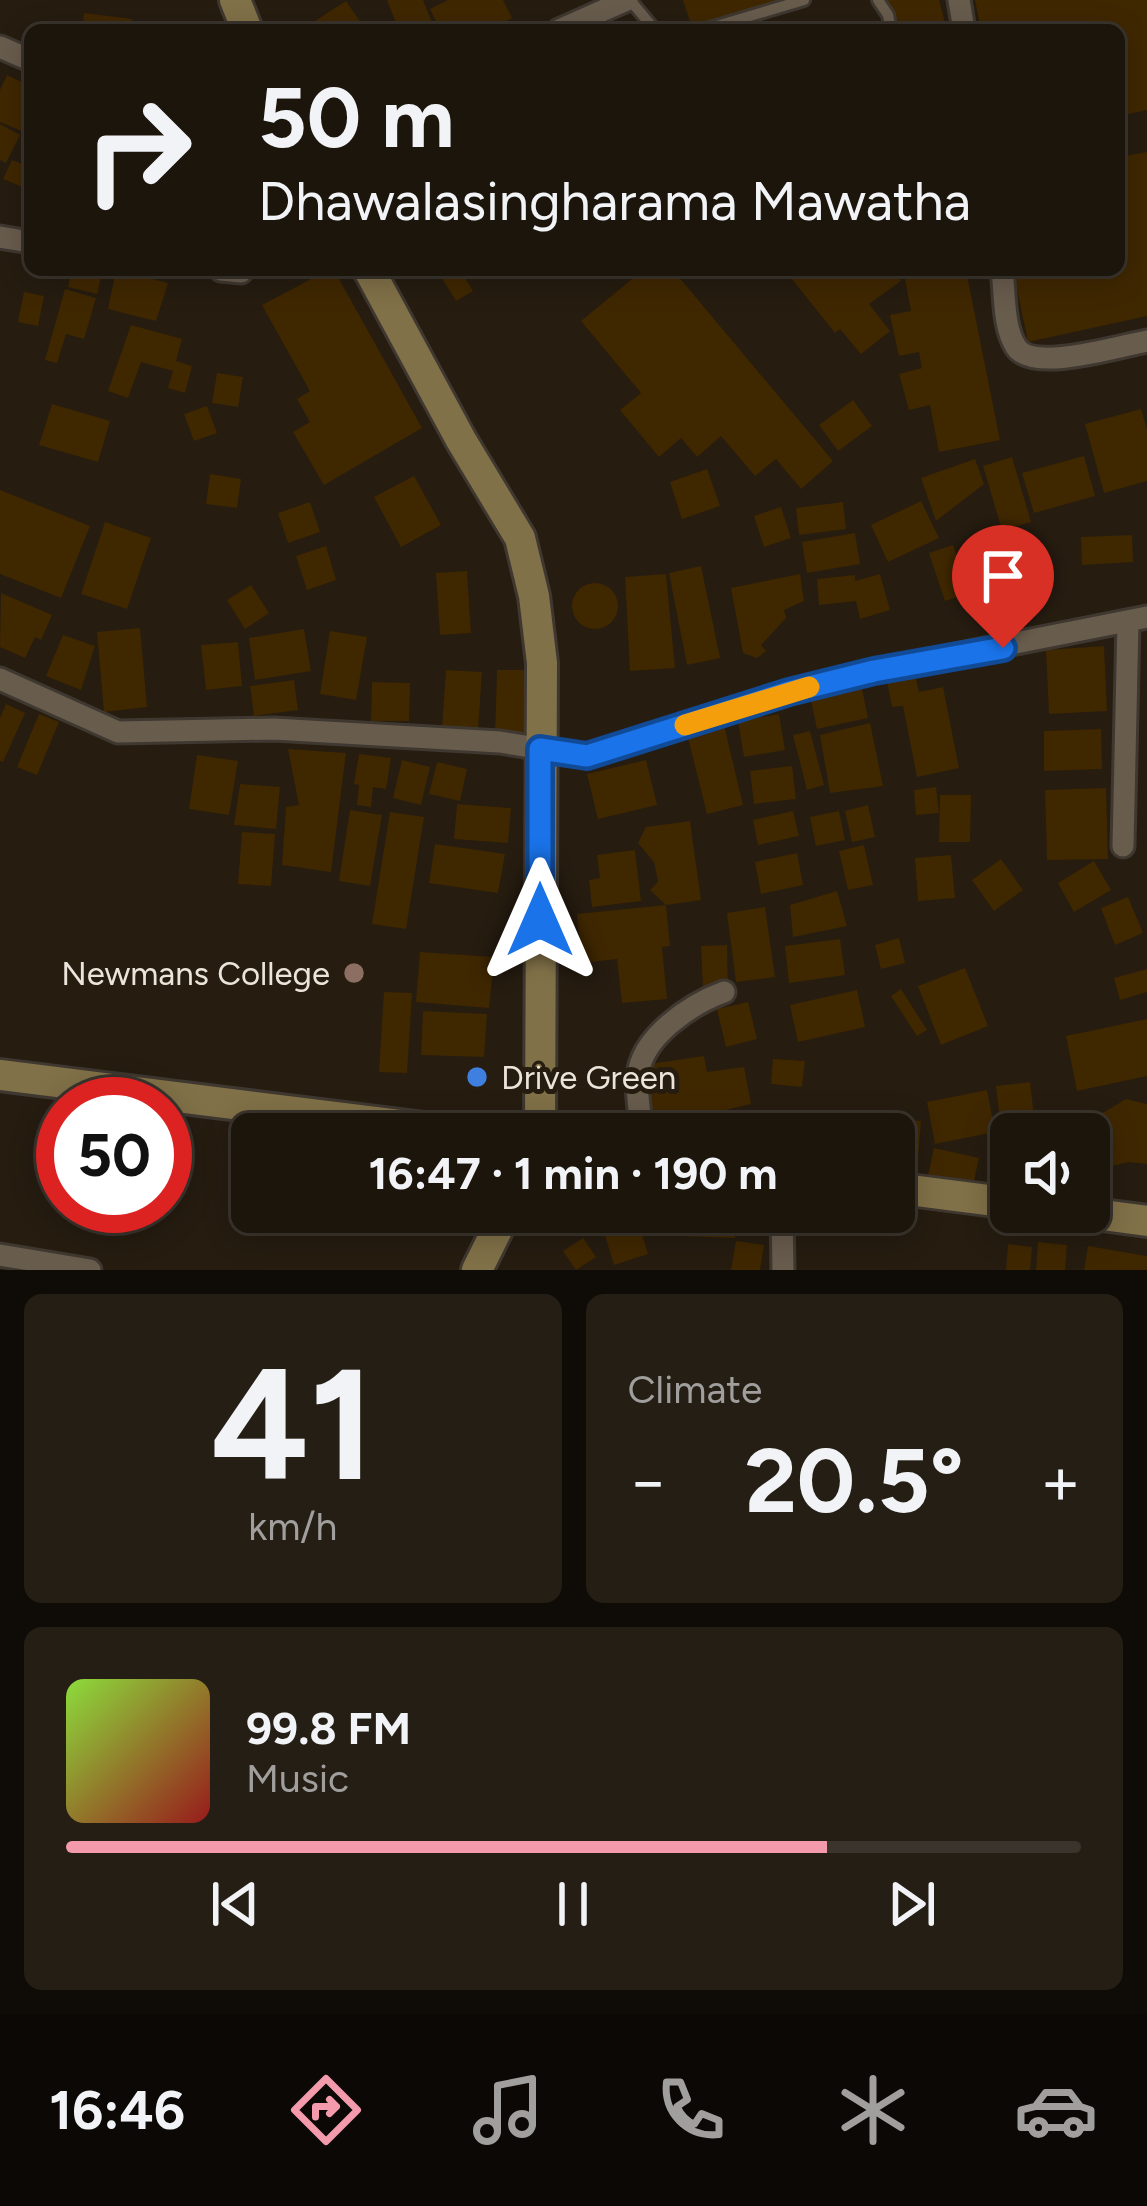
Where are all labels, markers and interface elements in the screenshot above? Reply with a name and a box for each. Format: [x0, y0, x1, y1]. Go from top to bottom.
text: 50 m [258, 67, 454, 168]
icon: right [60, 72, 216, 228]
text: Dhawalasingharama Mawatha [258, 169, 971, 234]
pin [952, 525, 1054, 648]
icon: arrive [970, 543, 1036, 609]
position arrow [477, 857, 603, 983]
place label: Newmans College [61, 954, 330, 993]
marker: Newmans College [341, 960, 367, 986]
place label: Drive Green [501, 1058, 676, 1097]
marker: Drive Green [464, 1064, 490, 1090]
speed limit sign: 50 [36, 1077, 192, 1233]
map controls [990, 1113, 1110, 1233]
button: sound [990, 1113, 1110, 1233]
text: 16:47 · 1 min · 190 m [369, 1146, 777, 1200]
text: 41 [210, 1331, 375, 1518]
text: Climate [628, 1366, 762, 1413]
text: 20.5° [745, 1426, 964, 1535]
text: − [628, 1441, 669, 1521]
text: + [1040, 1441, 1081, 1521]
text: km/h [248, 1503, 337, 1550]
text: 99.8 FM [246, 1701, 411, 1755]
text: Music [246, 1755, 349, 1802]
icon: previous [202, 1871, 268, 1937]
icon: pause [540, 1871, 606, 1937]
icon: next [879, 1871, 945, 1937]
icon: directions [284, 2068, 368, 2152]
icon: music [466, 2068, 550, 2152]
icon: phone [649, 2068, 733, 2152]
icon: climate [831, 2068, 915, 2152]
icon: car [1014, 2068, 1098, 2152]
text: 16:46 [49, 2078, 185, 2143]

